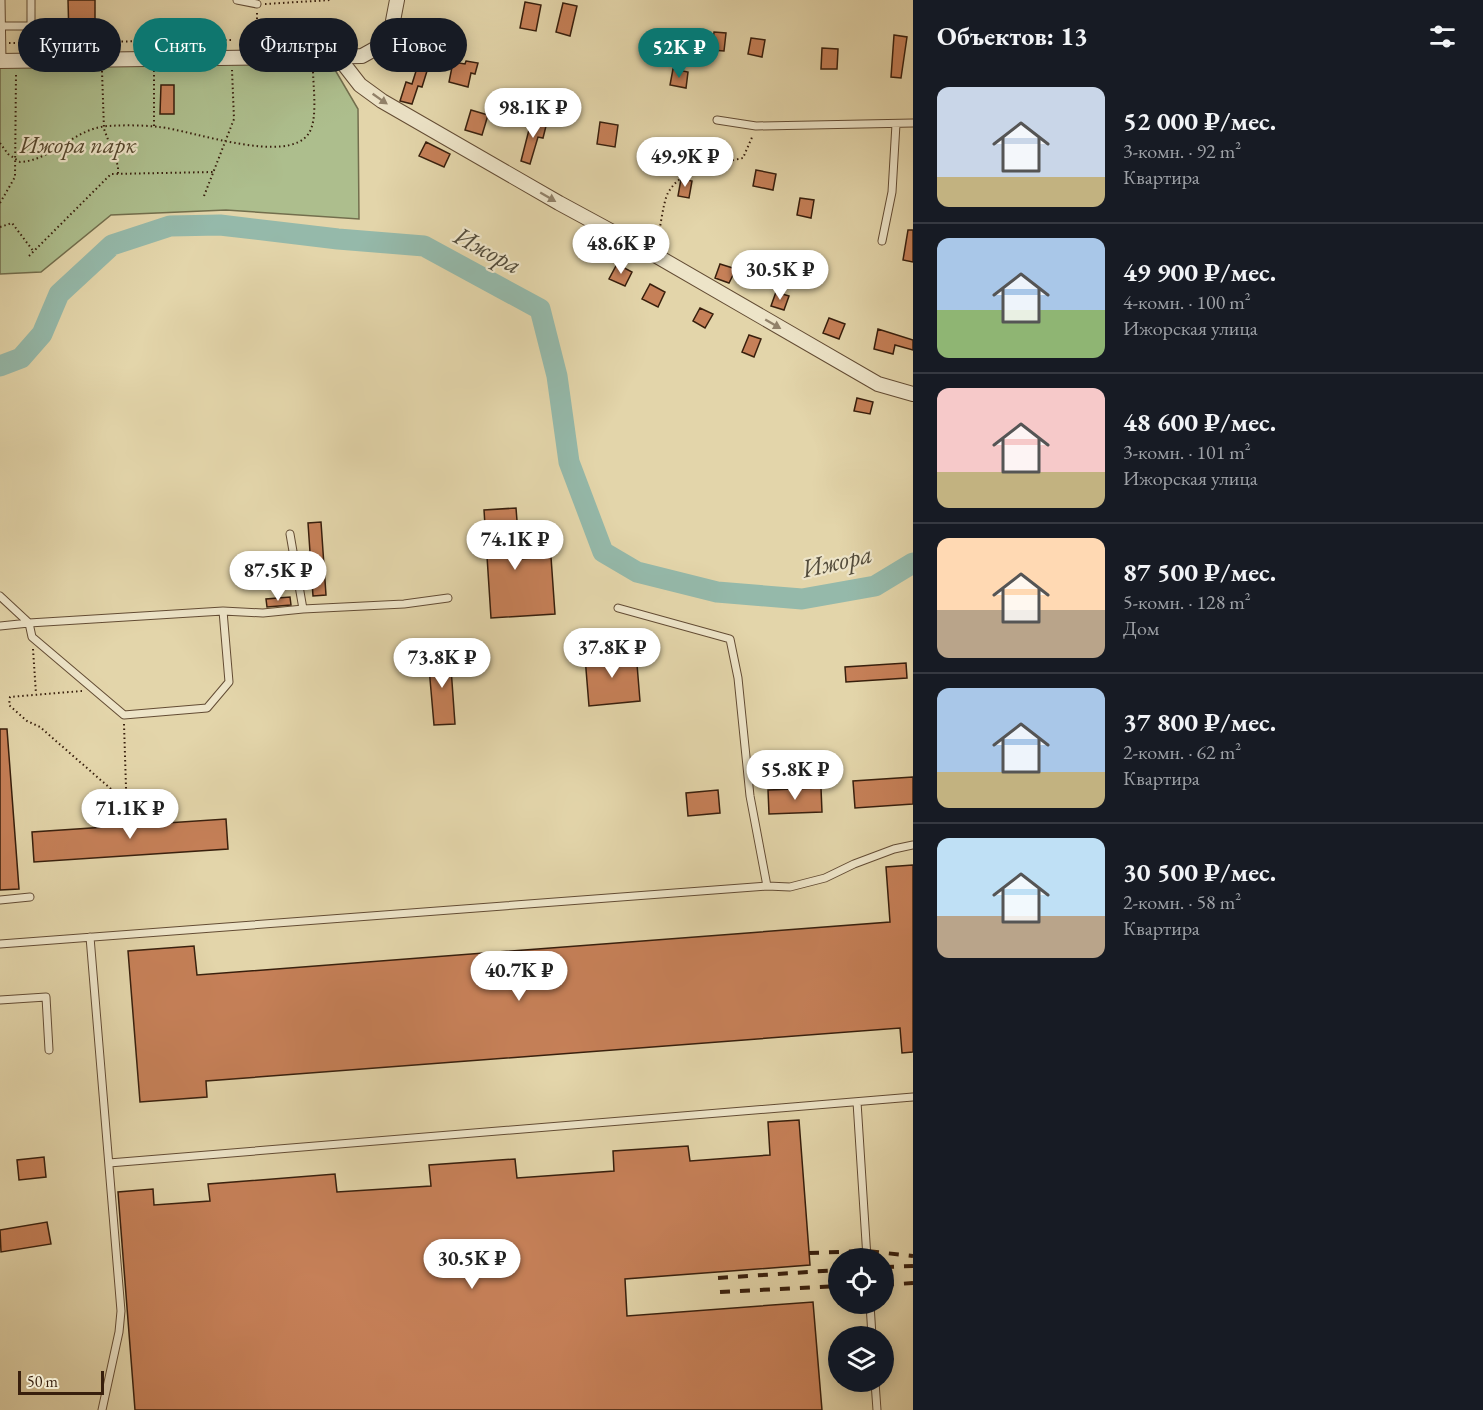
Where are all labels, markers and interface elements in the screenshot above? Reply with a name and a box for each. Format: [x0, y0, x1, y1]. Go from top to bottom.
chip: Купить [18, 18, 121, 72]
chip: Снять [133, 18, 227, 72]
chip: Фильтры [239, 18, 358, 72]
chip: Новое [370, 18, 467, 72]
text: Объектов: 13 [937, 19, 1088, 53]
icon: filters [1426, 20, 1459, 53]
pin: 52K ₽ [637, 28, 721, 79]
text: 52K ₽ [652, 34, 706, 60]
pin: 98.1K ₽ [478, 88, 588, 139]
one-way arrow [371, 93, 387, 105]
text: 98.1K ₽ [499, 94, 567, 120]
text: 52 000 ₽/мес. [1123, 104, 1276, 138]
icon: home [985, 111, 1057, 183]
park label: Ижора парк [19, 129, 137, 160]
pin: 49.9K ₽ [630, 137, 740, 188]
text: 3-комн. · 92 m² [1123, 138, 1241, 164]
text: 49.9K ₽ [651, 143, 719, 169]
text: Квартира [1123, 164, 1200, 190]
one-way arrow [540, 192, 557, 202]
water label: Ижора [448, 218, 527, 282]
pin: 48.6K ₽ [566, 224, 676, 275]
text: 48.6K ₽ [587, 230, 655, 256]
pin: 30.5K ₽ [725, 250, 835, 301]
text: 49 900 ₽/мес. [1123, 255, 1276, 289]
text: 30.5K ₽ [746, 256, 814, 282]
icon: home [985, 262, 1057, 334]
text: 4-комн. · 100 m² [1123, 289, 1251, 315]
text: Ижорская улица [1123, 315, 1258, 341]
one-way arrow [765, 319, 782, 329]
text: 48 600 ₽/мес. [1123, 405, 1276, 439]
icon: home [985, 412, 1057, 484]
text: 3-комн. · 101 m² [1123, 439, 1251, 465]
text: Ижорская улица [1123, 465, 1258, 491]
pin: 74.1K ₽ [460, 520, 570, 571]
text: 74.1K ₽ [481, 526, 549, 552]
water label: Ижора [797, 536, 876, 586]
pin: 87.5K ₽ [223, 551, 333, 602]
text: 87 500 ₽/мес. [1123, 555, 1276, 589]
text: 87.5K ₽ [244, 557, 312, 583]
icon: home [985, 562, 1057, 634]
text: 5-комн. · 128 m² [1123, 589, 1251, 615]
text: Дом [1123, 615, 1159, 641]
pin: 37.8K ₽ [557, 628, 667, 679]
text: 37.8K ₽ [578, 634, 646, 660]
pin: 73.8K ₽ [387, 638, 497, 689]
text: 73.8K ₽ [408, 644, 476, 670]
text: 37 800 ₽/мес. [1123, 705, 1276, 739]
icon: home [985, 712, 1057, 784]
text: 2-комн. · 62 m² [1123, 739, 1241, 765]
pin: 55.8K ₽ [740, 750, 850, 801]
text: 55.8K ₽ [761, 756, 829, 782]
text: Квартира [1123, 765, 1200, 791]
pin: 71.1K ₽ [75, 789, 185, 840]
text: 71.1K ₽ [96, 795, 164, 821]
text: 30 500 ₽/мес. [1123, 855, 1276, 889]
icon: home [985, 862, 1057, 934]
text: 2-комн. · 58 m² [1123, 889, 1241, 915]
text: Квартира [1123, 915, 1200, 941]
pin: 40.7K ₽ [464, 951, 574, 1002]
text: 40.7K ₽ [485, 957, 553, 983]
pin: 30.5K ₽ [417, 1239, 527, 1290]
text: 30.5K ₽ [438, 1245, 506, 1271]
map controls [828, 1248, 894, 1392]
button: locate [828, 1248, 894, 1314]
button: layers [828, 1326, 894, 1392]
scale bar [18, 1368, 104, 1396]
text: 50 m [27, 1371, 58, 1392]

